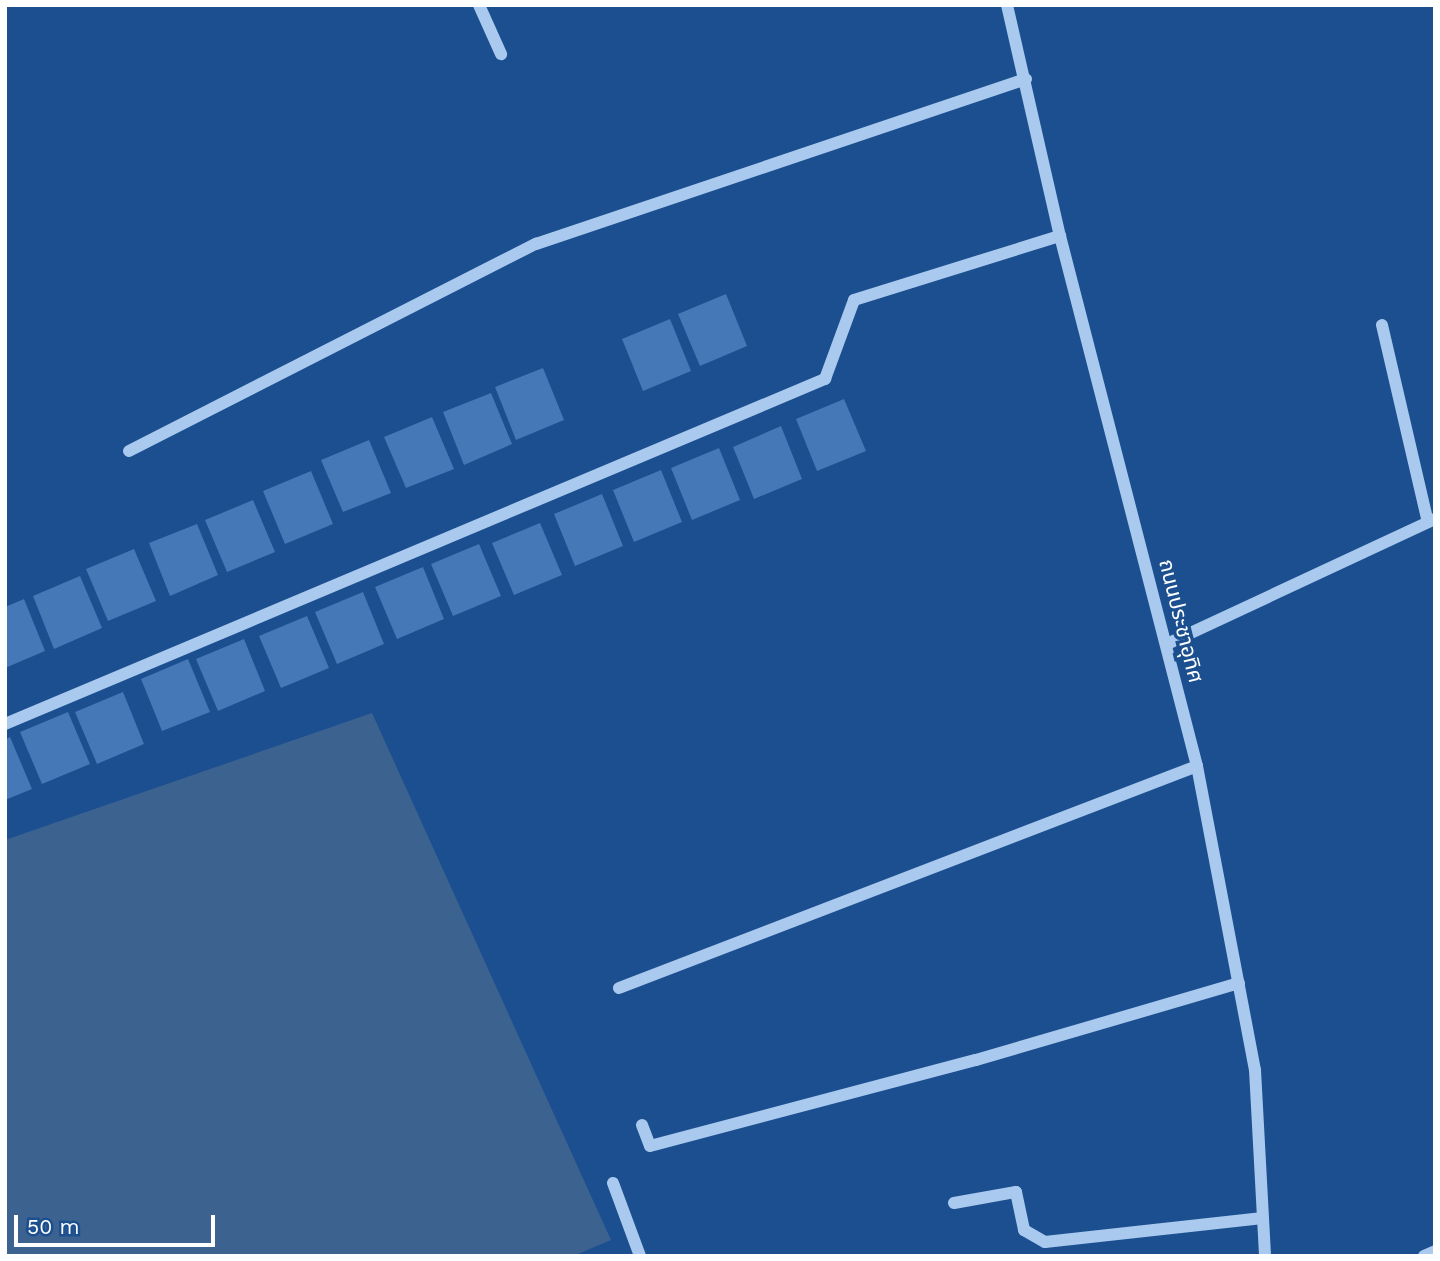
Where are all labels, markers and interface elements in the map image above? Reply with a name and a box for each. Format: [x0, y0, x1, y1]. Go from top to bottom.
street label: ถนนประชาอุทิศ [1153, 557, 1209, 685]
scale bar [18, 1202, 219, 1246]
text: 50 m [27, 1214, 79, 1239]

